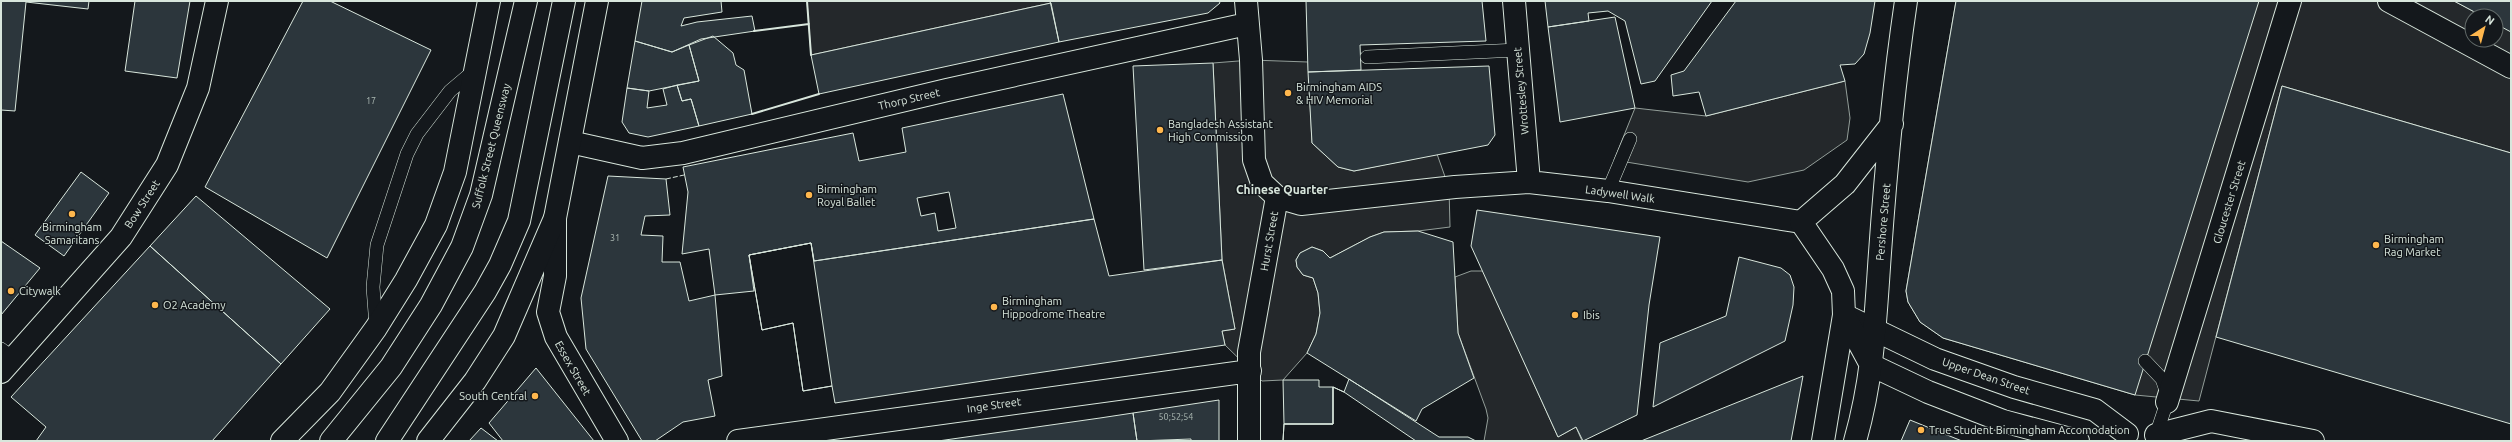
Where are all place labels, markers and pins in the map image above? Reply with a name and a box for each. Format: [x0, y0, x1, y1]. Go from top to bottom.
place label: Birmingham AIDS & HIV Memorial [1296, 81, 1382, 106]
marker: Birmingham AIDS & HIV Memorial [1283, 88, 1293, 98]
place label: Bangladesh Assistant High Commission [1168, 118, 1273, 143]
marker: Bangladesh Assistant High Commission [1155, 125, 1165, 135]
place label: Birmingham Royal Ballet [817, 183, 877, 208]
marker: Birmingham Royal Ballet [804, 190, 814, 200]
marker: Birmingham Samaritans [67, 209, 77, 219]
place label: Birmingham Samaritans [42, 221, 102, 246]
place label: Birmingham Rag Market [2384, 233, 2444, 258]
marker: Birmingham Rag Market [2371, 240, 2381, 250]
place label: Citywalk [19, 285, 61, 297]
marker: Citywalk [6, 286, 16, 296]
place label: Birmingham Hippodrome Theatre [1002, 295, 1105, 320]
place label: O2 Academy [163, 299, 226, 311]
marker: O2 Academy [150, 300, 160, 310]
marker: Birmingham Hippodrome Theatre [989, 302, 999, 312]
place label: Ibis [1583, 309, 1600, 321]
marker: Ibis [1570, 310, 1580, 320]
place label: South Central [459, 390, 527, 402]
marker: South Central [530, 391, 540, 401]
place label: True Student Birmingham Accomodation [1929, 424, 2130, 436]
marker: True Student Birmingham Accomodation [1916, 425, 1926, 435]

